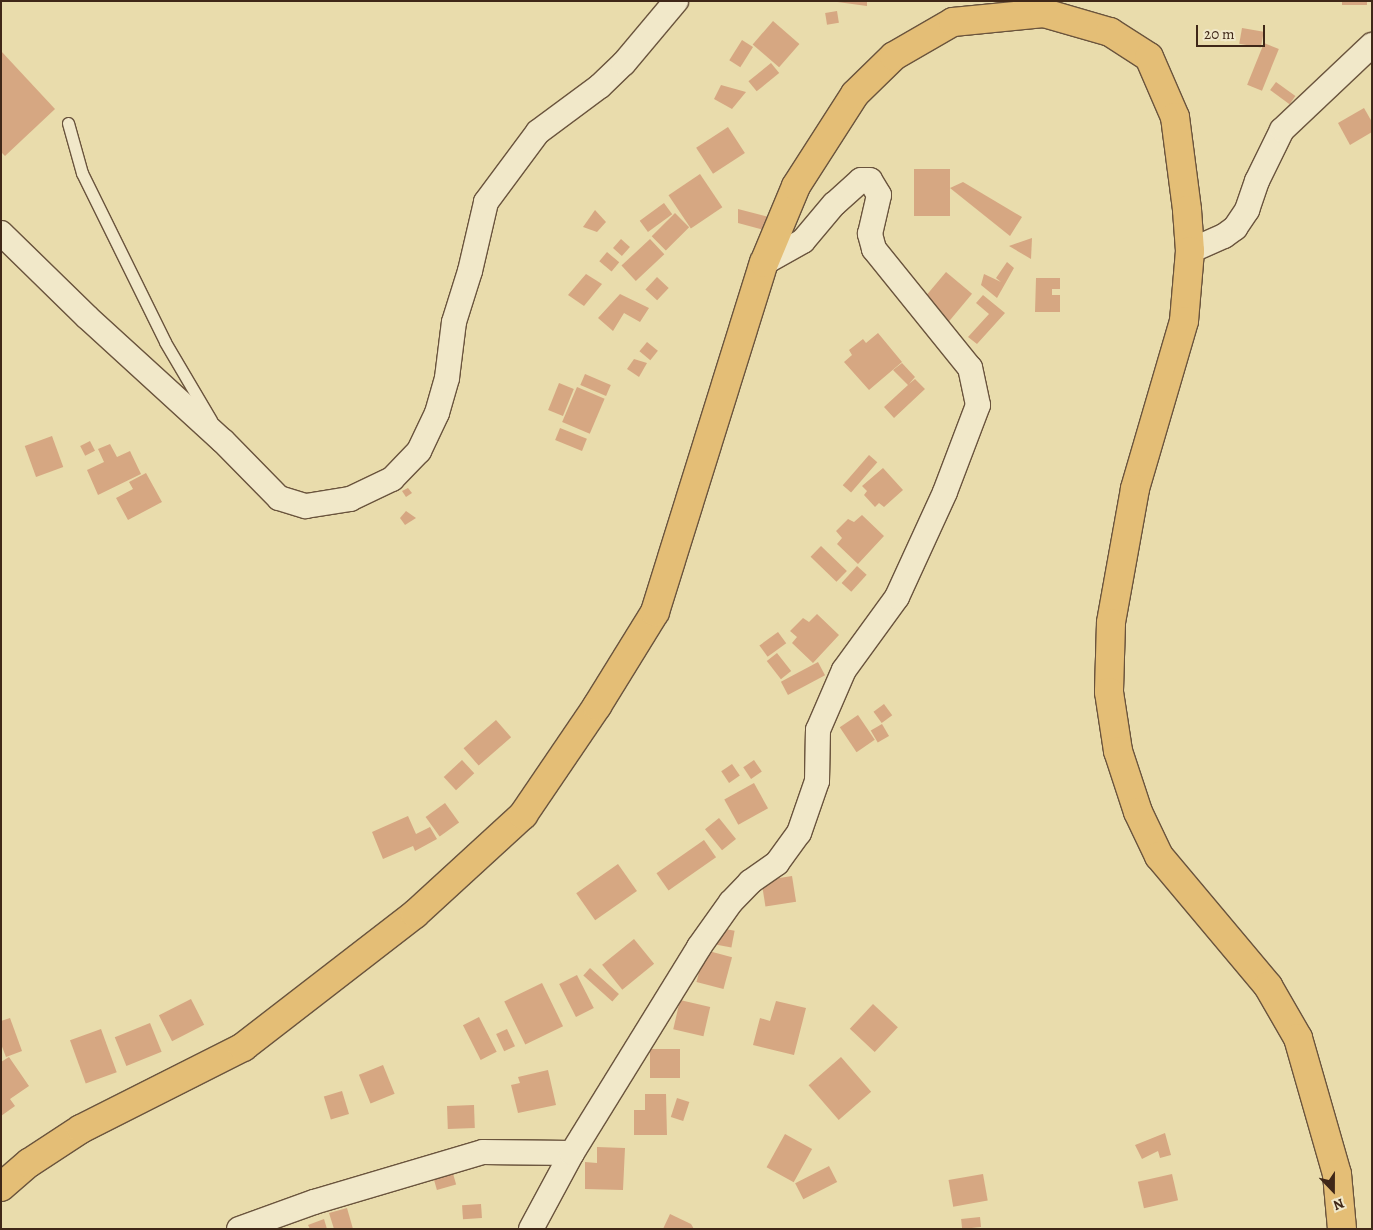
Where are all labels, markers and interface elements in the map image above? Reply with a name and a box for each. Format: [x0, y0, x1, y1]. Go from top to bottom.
scale bar [1198, 15, 1267, 47]
text: 20 m [1204, 24, 1235, 44]
north arrow [1308, 1165, 1358, 1215]
text: N [1331, 1194, 1347, 1215]

